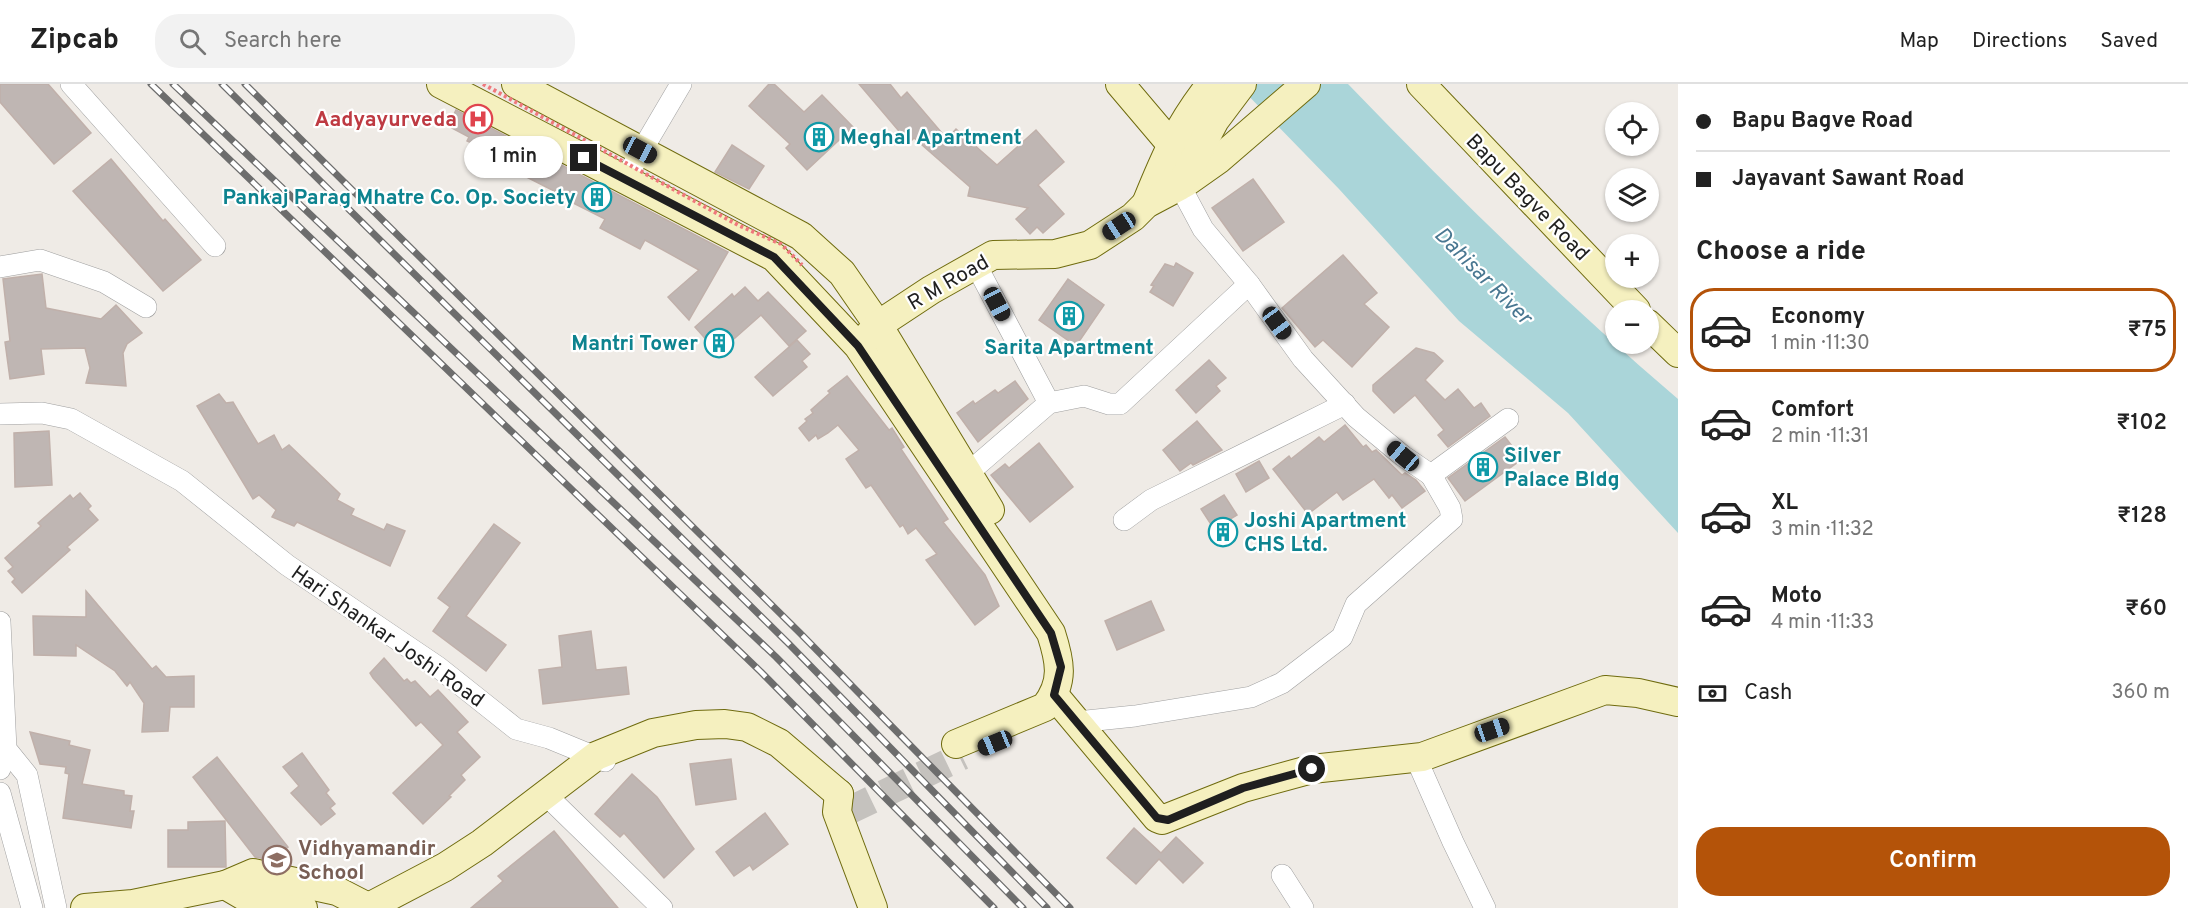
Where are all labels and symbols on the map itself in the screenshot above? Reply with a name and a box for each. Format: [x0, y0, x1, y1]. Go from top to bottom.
hospital icon: Aadyayurveda [462, 103, 494, 135]
place label: Aadyayurveda [314, 107, 457, 134]
building icon: Meghal Apartment [803, 121, 835, 153]
place label: Meghal Apartment [840, 125, 1022, 152]
street label: Bapu Bagve Road [1459, 129, 1595, 267]
car [620, 134, 660, 166]
callout: 1 min [464, 137, 563, 179]
route end [570, 144, 597, 171]
building icon: Pankaj Parag Mhatre Co. Op. Society [581, 181, 613, 213]
place label: Pankaj Parag Mhatre Co. Op. Society [222, 185, 576, 212]
car [1099, 209, 1139, 243]
water label: Dahisar River [1428, 222, 1538, 333]
street label: R M Road [903, 249, 994, 317]
car [981, 284, 1013, 324]
building icon: Sarita Apartment [1053, 300, 1085, 332]
car [1259, 303, 1295, 343]
building icon: Mantri Tower [703, 327, 735, 359]
place label: Mantri Tower [571, 331, 698, 358]
place label: Sarita Apartment [984, 335, 1154, 362]
car [1383, 438, 1423, 474]
place label: Silver Palace Bldg [1504, 443, 1620, 494]
building icon: Silver Palace Bldg [1467, 451, 1499, 483]
place label: Joshi Apartment CHS Ltd. [1244, 508, 1407, 559]
building icon: Joshi Apartment CHS Ltd. [1207, 516, 1239, 548]
street label: Hari Shankar Joshi Road [285, 560, 489, 714]
car [1472, 716, 1512, 744]
car [975, 728, 1015, 758]
route start [1298, 755, 1325, 782]
place label: Vidhyamandir School [298, 836, 436, 887]
school or university icon: Vidhyamandir School [261, 844, 293, 876]

